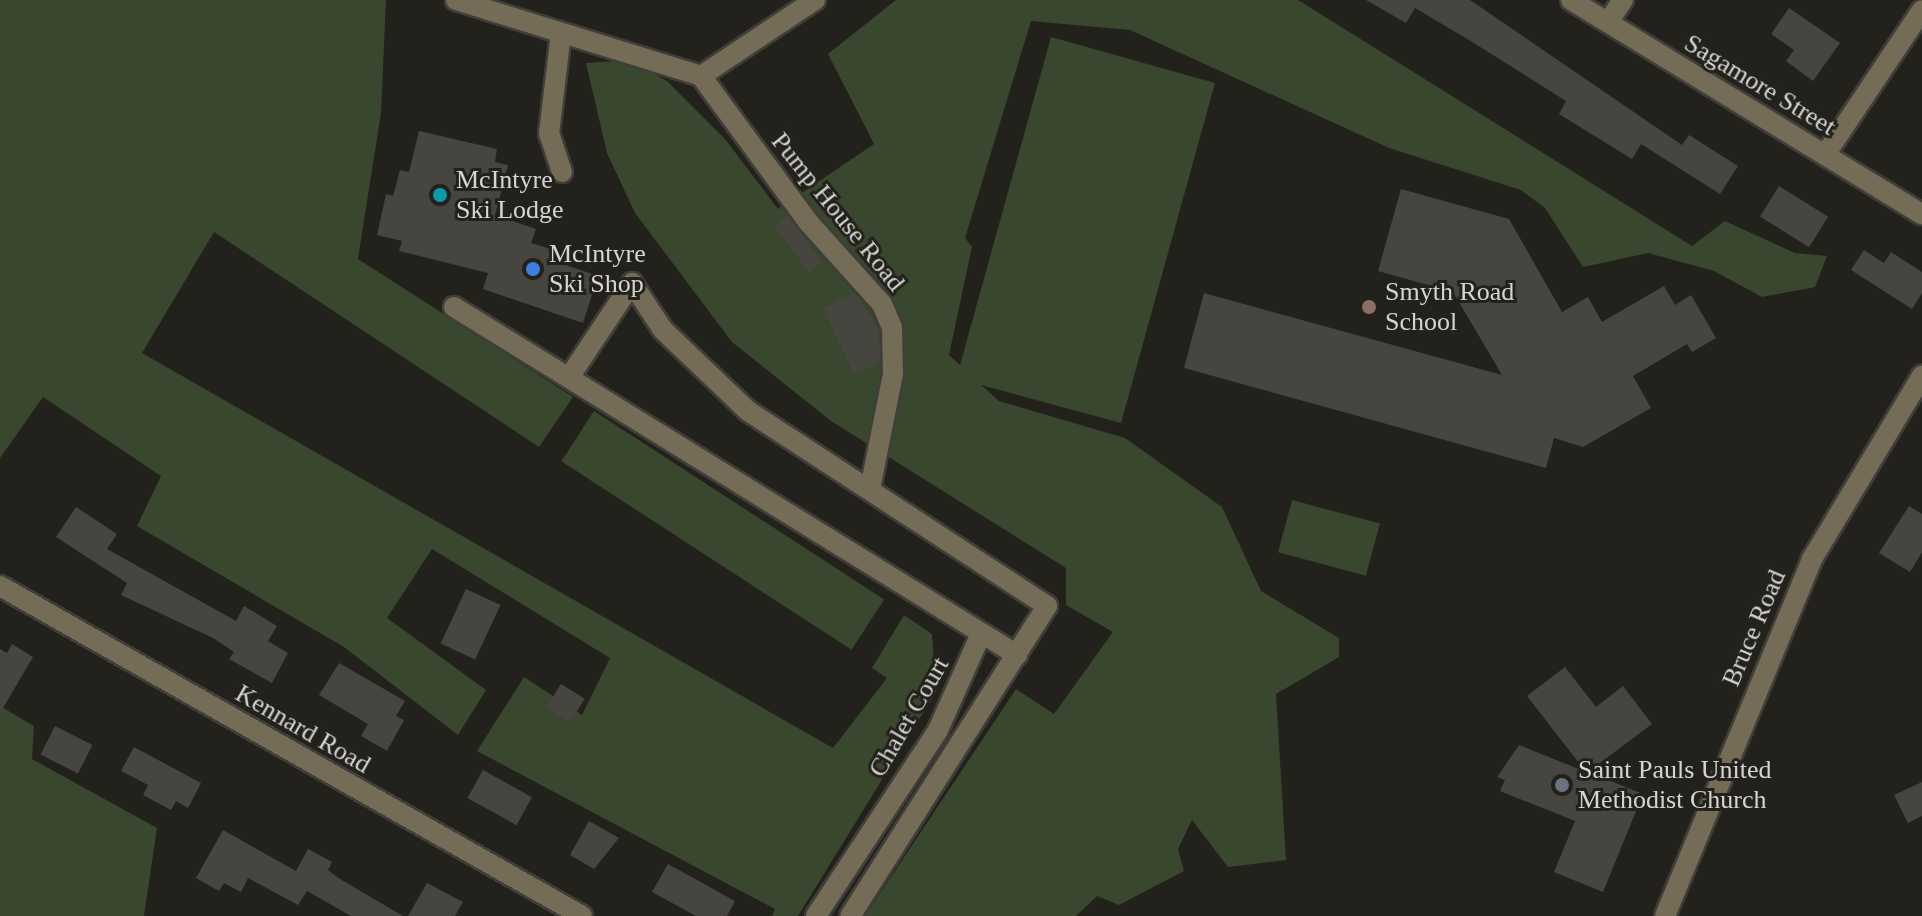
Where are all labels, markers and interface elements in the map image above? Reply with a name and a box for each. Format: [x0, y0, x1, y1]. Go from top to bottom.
street label: Sagamore Street [1679, 28, 1841, 142]
street label: Pump House Road [765, 126, 911, 298]
place label: McIntyre Ski Lodge [456, 164, 564, 226]
marker: McIntyre Ski Lodge [431, 186, 449, 204]
place label: McIntyre Ski Shop [549, 238, 646, 300]
marker: McIntyre Ski Shop [524, 260, 542, 278]
place label: Smyth Road School [1385, 276, 1514, 338]
marker: Smyth Road School [1360, 298, 1378, 316]
street label: Bruce Road [1716, 565, 1792, 691]
street label: Chalet Court [862, 651, 956, 783]
street label: Kennard Road [230, 678, 376, 780]
place label: Saint Pauls United Methodist Church [1578, 754, 1772, 816]
marker: Saint Pauls United Methodist Church [1553, 776, 1571, 794]

